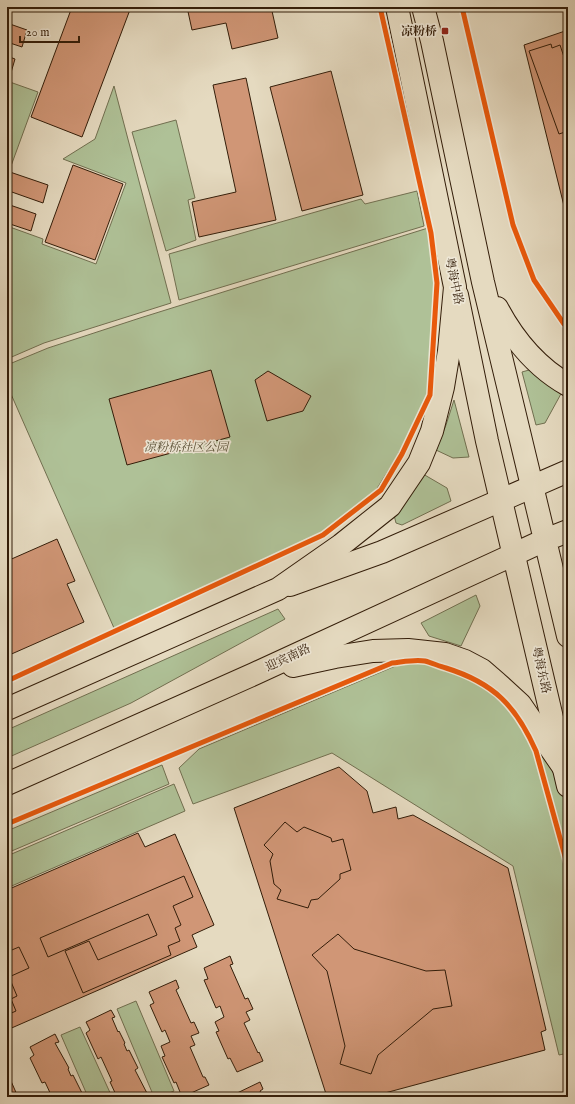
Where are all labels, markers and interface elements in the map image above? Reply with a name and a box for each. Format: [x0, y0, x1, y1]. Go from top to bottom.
scale bar [20, 18, 79, 44]
place label: 凉粉桥 [401, 24, 437, 39]
text: 20 m [26, 25, 49, 40]
marker: 凉粉桥 [440, 26, 450, 36]
street label: 粤海中路 [442, 256, 466, 306]
park label: 凉粉桥社区公园 [144, 440, 230, 455]
street label: 迎宾南路 [263, 641, 313, 675]
street label: 粤海东路 [528, 645, 554, 695]

